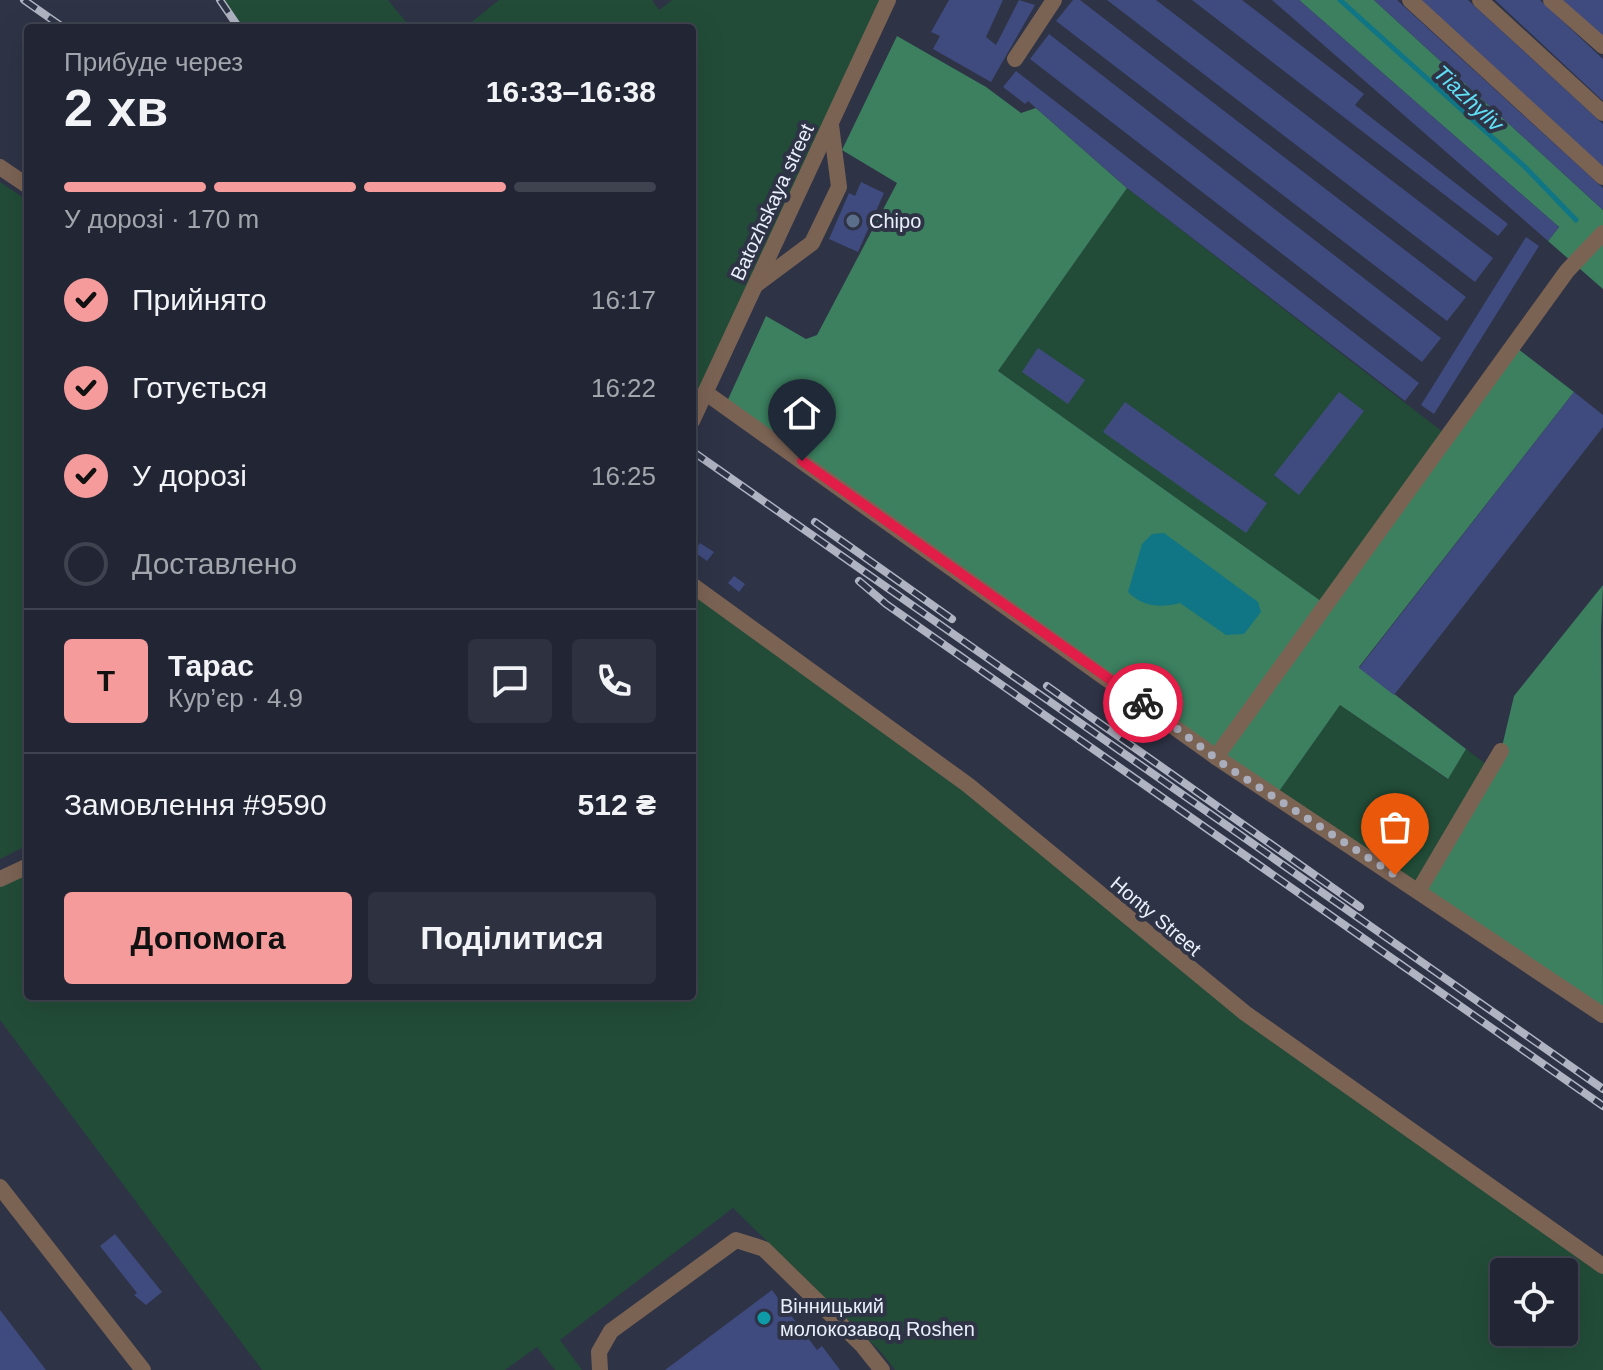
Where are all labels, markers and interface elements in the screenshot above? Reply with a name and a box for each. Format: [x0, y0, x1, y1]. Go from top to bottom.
text: Прибуде через [64, 47, 243, 77]
water label: Tiazhyliv [1429, 60, 1510, 138]
text: 16:33–16:38 [486, 75, 656, 108]
text: 2 хв [64, 79, 168, 137]
street label: Batozhskaya street [726, 120, 818, 284]
text: У дорозі · 170 m [64, 204, 259, 234]
place label: Chipo [869, 210, 921, 232]
marker: Chipo [844, 212, 862, 230]
icon: check [64, 278, 108, 322]
text: Прийнято [132, 283, 267, 316]
text: 16:17 [591, 285, 656, 315]
icon: check [64, 366, 108, 410]
text: Готується [132, 371, 267, 404]
text: 16:22 [591, 373, 656, 403]
pin [768, 379, 836, 461]
icon: home [780, 391, 824, 435]
icon: check [64, 454, 108, 498]
text: У дорозі [132, 459, 247, 492]
text: 16:25 [591, 461, 656, 491]
text: Доставлено [132, 547, 297, 580]
button: chat [468, 639, 552, 723]
button: phone [572, 639, 656, 723]
text: Тарас [168, 649, 254, 682]
courier [1103, 663, 1183, 743]
text: Т [97, 664, 115, 697]
icon: bike [1121, 681, 1165, 725]
text: Кур’єр · 4.9 [168, 683, 303, 713]
text: Замовлення #9590 [64, 788, 327, 821]
text: 512 ₴ [578, 788, 656, 821]
pin [1361, 793, 1429, 875]
icon: bag [1373, 805, 1417, 849]
street label: Honty Street [1106, 872, 1206, 960]
button: Допомога [64, 892, 352, 984]
button: Поділитися [368, 892, 656, 984]
map controls [1490, 1258, 1578, 1346]
button: locate [1490, 1258, 1578, 1346]
place label: Вінницький молокозавод Roshen [780, 1295, 975, 1340]
marker: Вінницький молокозавод Roshen [755, 1309, 773, 1327]

